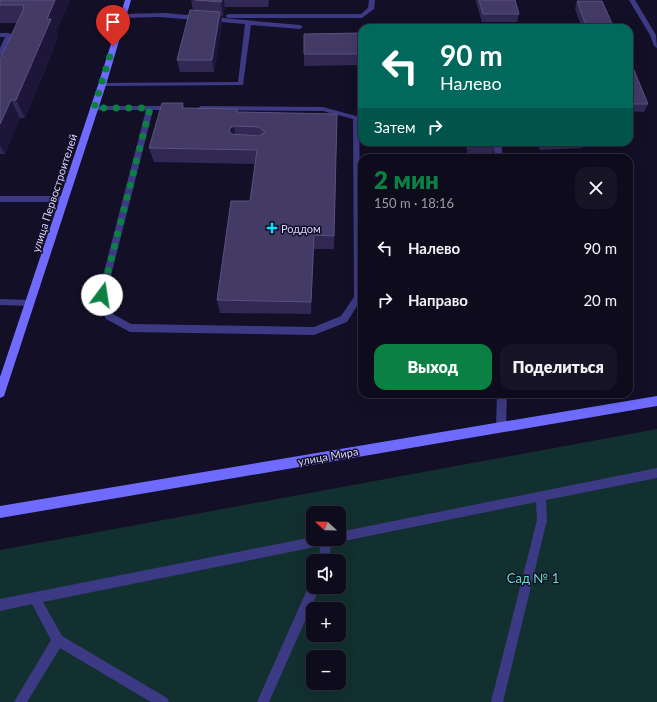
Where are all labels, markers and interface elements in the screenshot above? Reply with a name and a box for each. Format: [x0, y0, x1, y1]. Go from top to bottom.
pin [96, 5, 130, 46]
icon: arrive [102, 11, 124, 33]
text: 90 m [440, 38, 503, 72]
icon: left [374, 40, 426, 92]
text: Налево [440, 72, 502, 94]
icon: right [424, 116, 446, 138]
text: Затем [374, 118, 416, 136]
street label: улица Первостроителей [29, 132, 79, 254]
text: 2 мин [374, 165, 439, 194]
button: close [575, 167, 617, 209]
text: 150 m · 18:16 [374, 195, 454, 211]
marker: Роддом [266, 222, 278, 234]
place label: Роддом [281, 222, 321, 235]
icon: left [374, 237, 396, 259]
text: Налево [408, 239, 460, 257]
text: 90 m [583, 239, 617, 257]
position arrow [81, 274, 123, 316]
icon: right [374, 289, 396, 311]
text: Направо [408, 291, 468, 309]
text: 20 m [583, 291, 617, 309]
button: Выход [374, 344, 492, 390]
button: Поделиться [500, 344, 617, 390]
street label: улица Мира [297, 444, 359, 468]
north arrow [306, 506, 346, 546]
map controls [306, 506, 346, 690]
button: sound [306, 554, 346, 594]
park label: Сад № 1 [507, 570, 559, 586]
button: + [306, 602, 346, 642]
button: − [306, 650, 346, 690]

